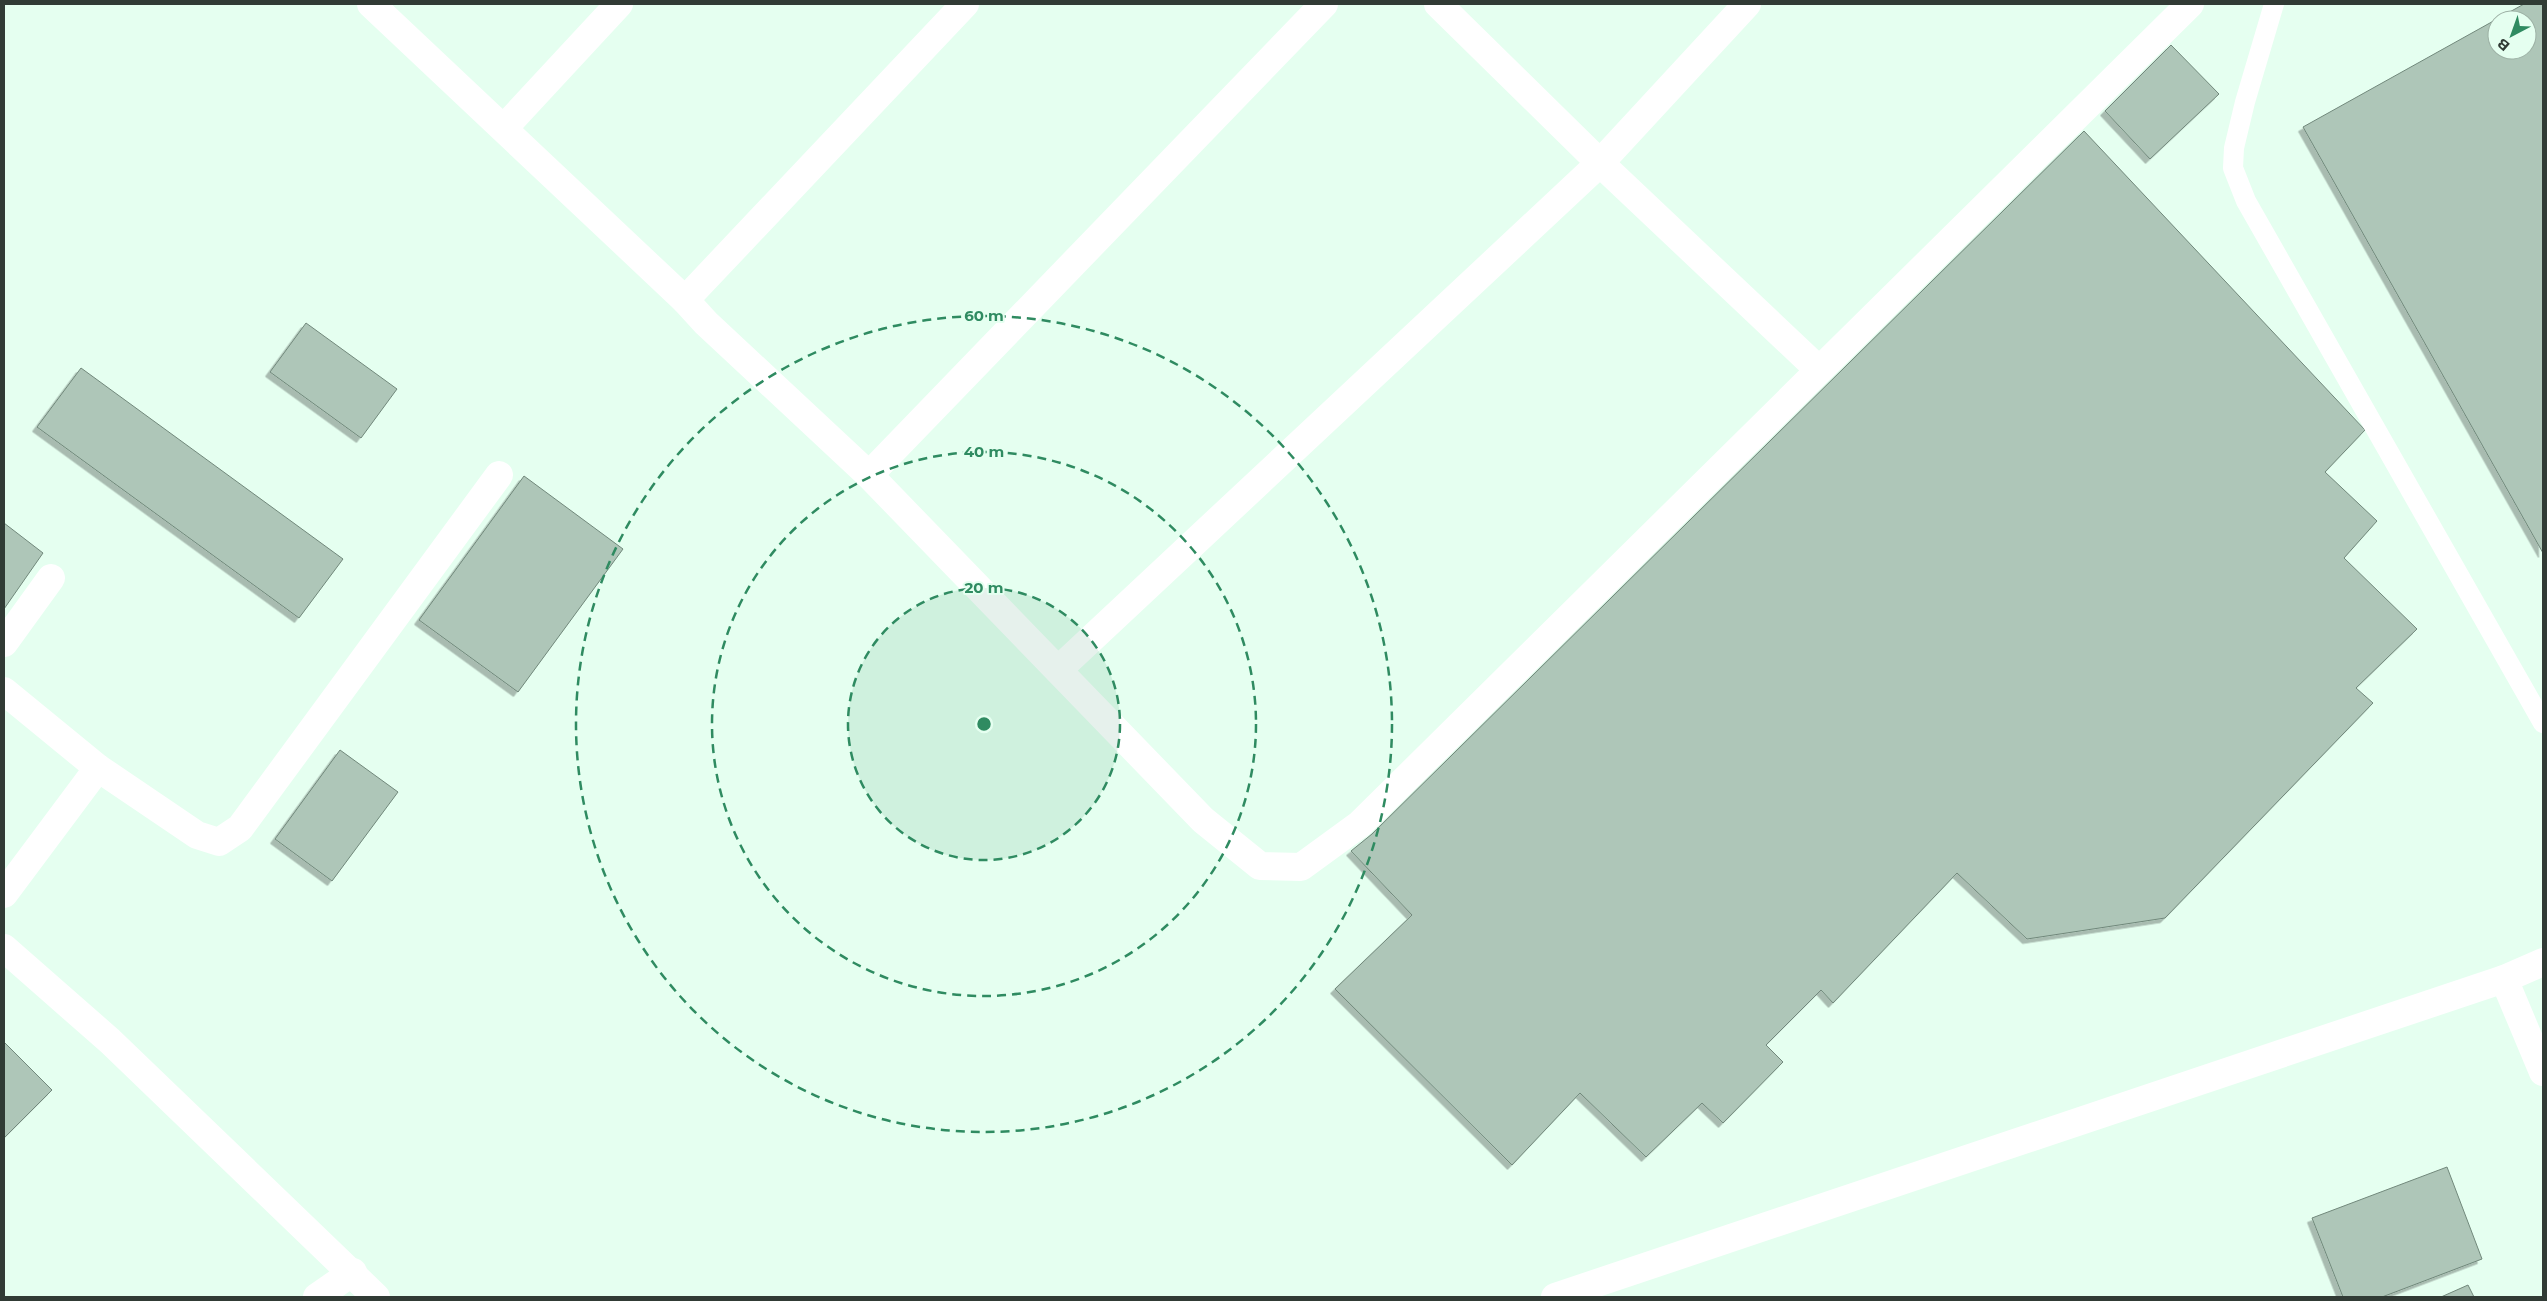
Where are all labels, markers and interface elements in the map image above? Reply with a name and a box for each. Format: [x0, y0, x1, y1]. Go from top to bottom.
north arrow [2487, 10, 2537, 60]
text: B [2493, 34, 2513, 55]
text: 60 m [964, 306, 1004, 325]
text: 40 m [964, 442, 1004, 461]
text: 20 m [964, 578, 1004, 597]
centre of rings [975, 715, 993, 733]

